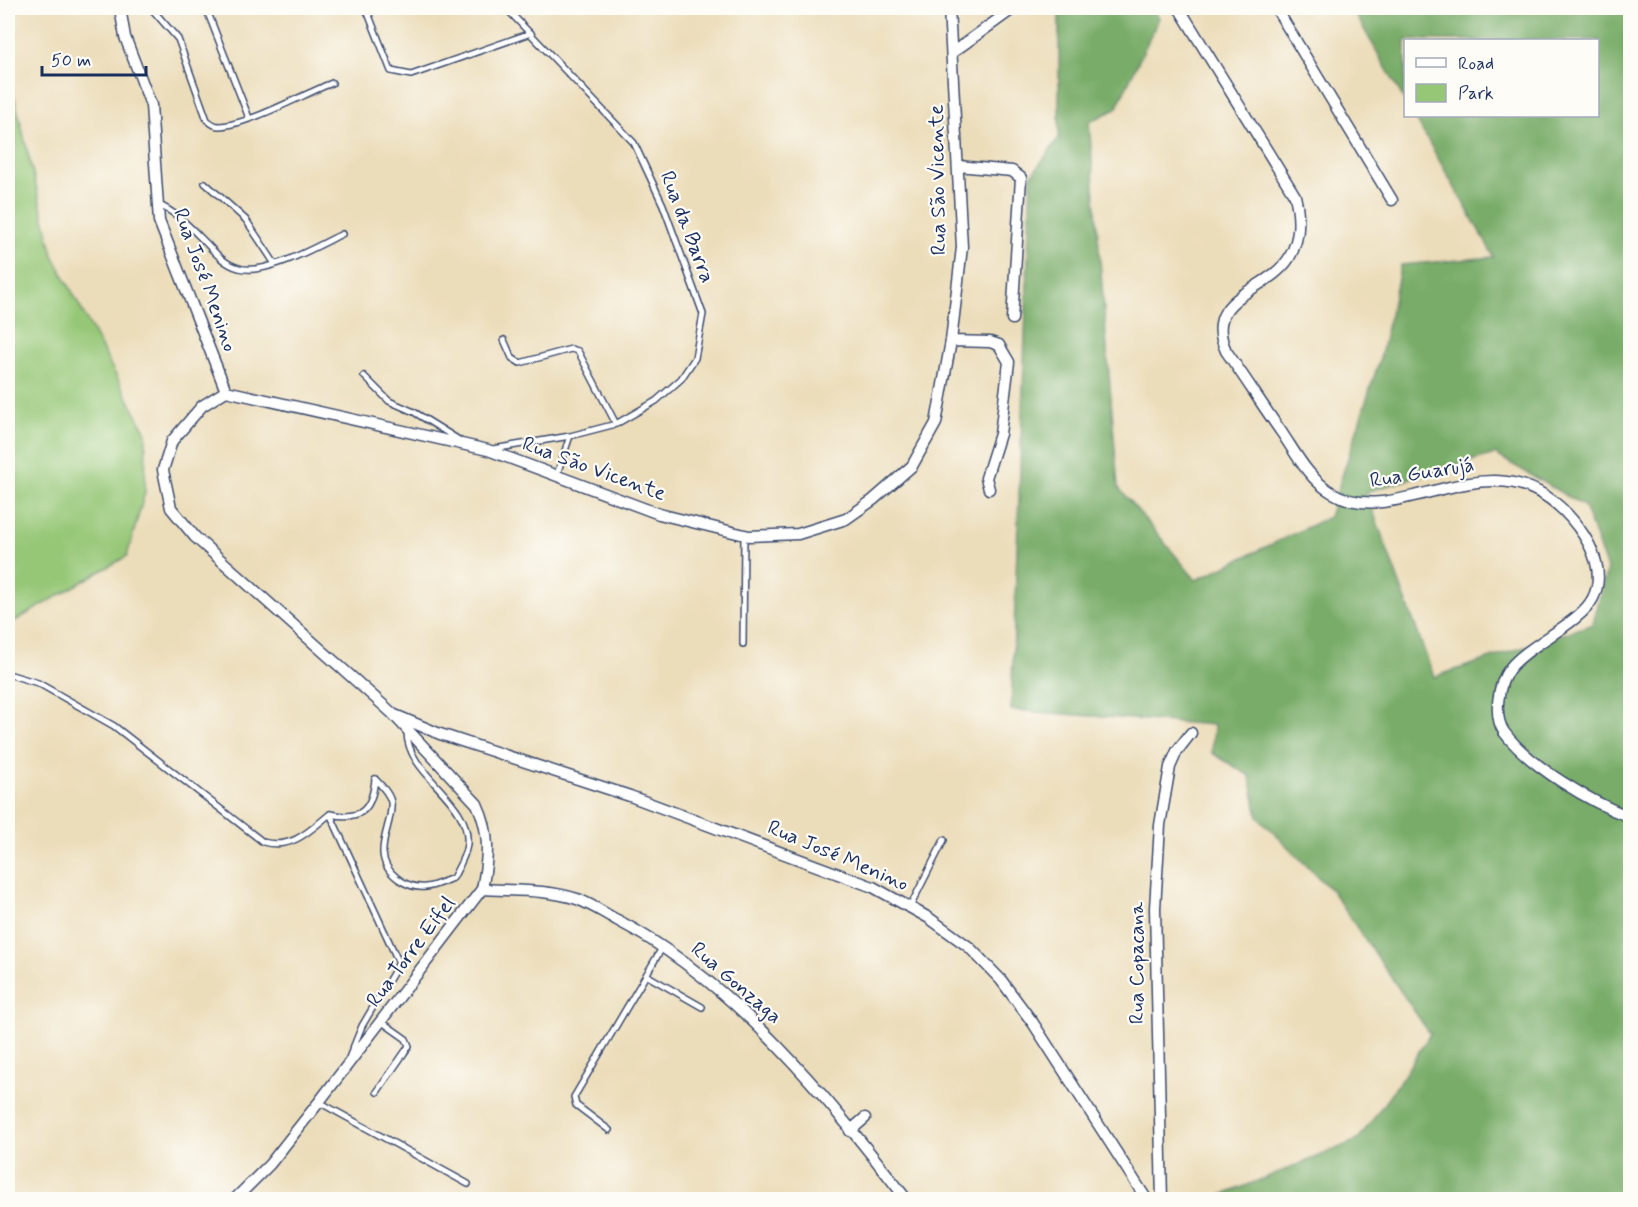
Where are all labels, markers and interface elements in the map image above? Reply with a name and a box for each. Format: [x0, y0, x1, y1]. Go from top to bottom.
scale bar [42, 39, 146, 77]
legend [1404, 39, 1599, 117]
text: 50 m [51, 49, 91, 73]
text: Road [1458, 52, 1494, 76]
text: Park [1458, 82, 1494, 106]
street label: Rua São Vicente [923, 104, 953, 256]
street label: Rua da Barra [653, 167, 721, 287]
street label: Rua José Menino [166, 204, 244, 356]
street label: Rua São Vicente [518, 430, 670, 508]
street label: Rua Guarujá [1368, 451, 1476, 495]
street label: Rua José Menino [763, 814, 913, 898]
street label: Rua Torre Eifel [360, 891, 462, 1013]
street label: Rua Copacana [1123, 901, 1151, 1024]
street label: Rua Gonzaga [684, 936, 788, 1030]

